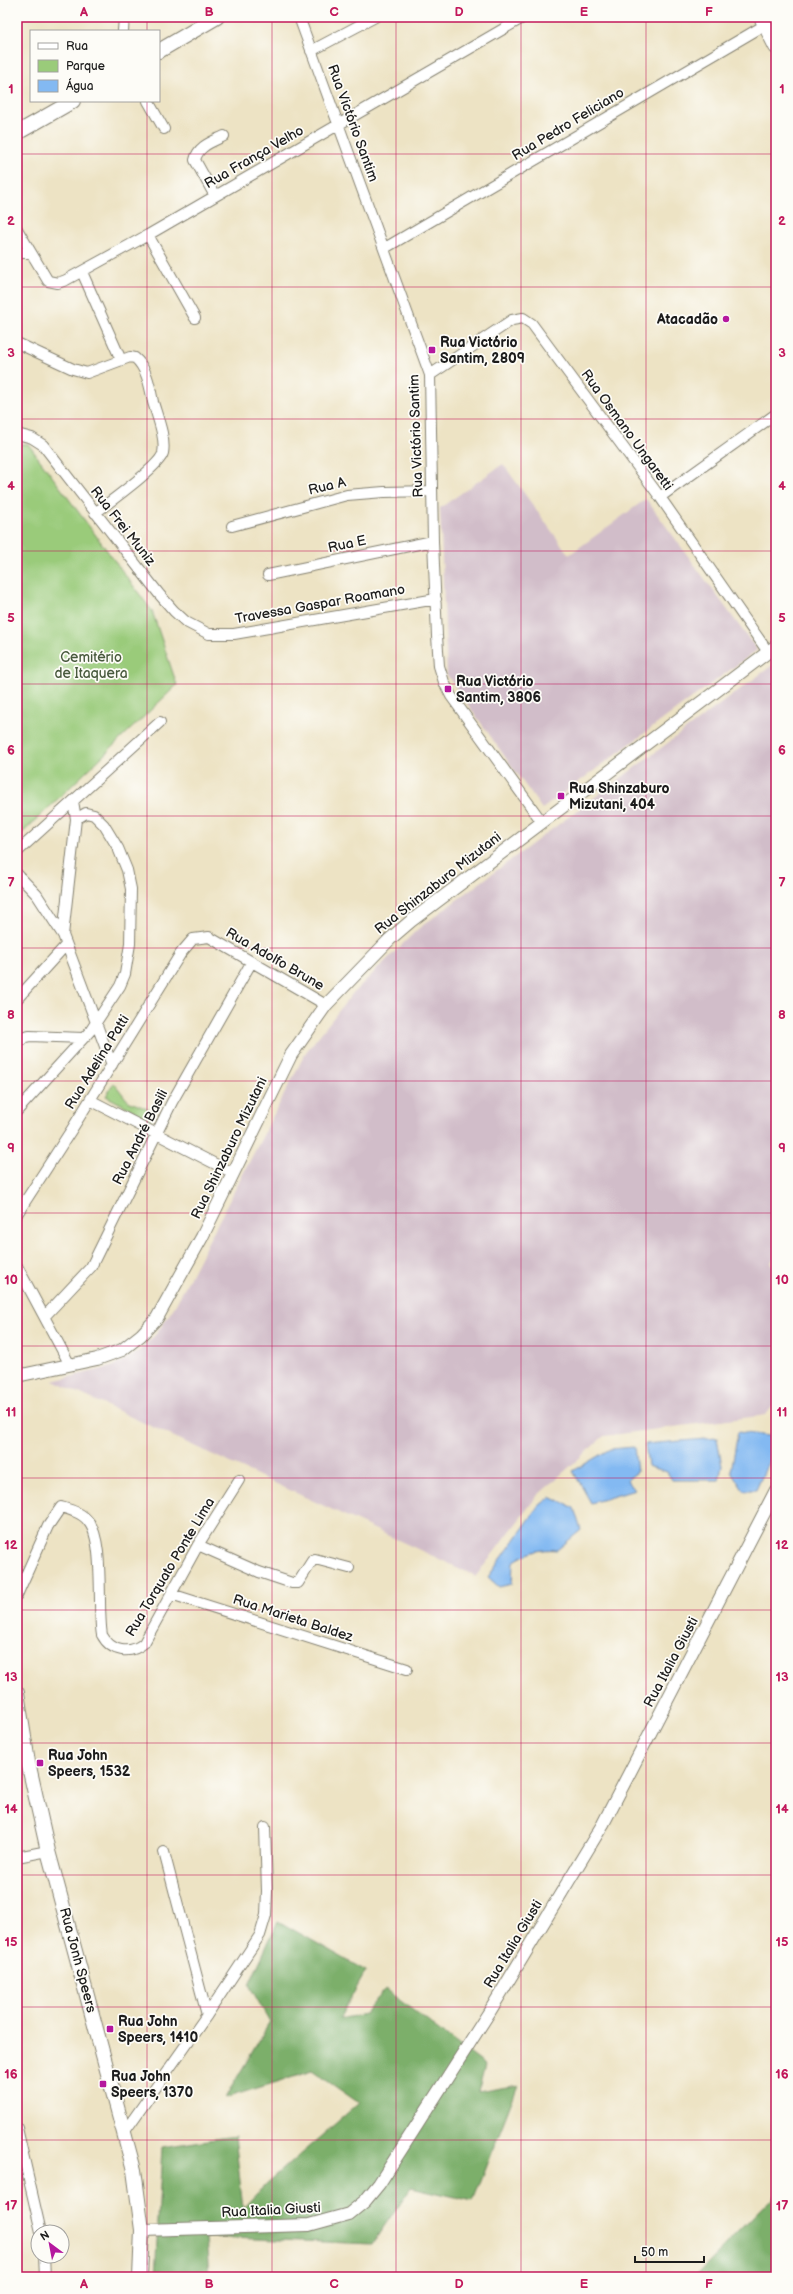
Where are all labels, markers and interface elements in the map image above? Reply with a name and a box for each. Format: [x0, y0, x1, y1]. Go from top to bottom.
text: A [79, 4, 88, 20]
text: B [204, 4, 214, 20]
text: C [329, 4, 339, 20]
text: D [454, 4, 464, 20]
text: E [580, 4, 589, 20]
text: F [705, 4, 713, 20]
legend [30, 30, 160, 102]
text: Rua [66, 39, 88, 54]
text: Parque [66, 59, 105, 74]
street label: Rua Victório Santim [324, 62, 382, 184]
text: Água [66, 77, 94, 94]
text: 1 [8, 81, 14, 97]
text: 1 [779, 81, 785, 97]
street label: Rua Pedro Feliciano [509, 84, 627, 164]
street label: Rua França Velho [201, 122, 307, 192]
text: 2 [7, 213, 15, 229]
text: 2 [778, 213, 786, 229]
place label: Atacadão [656, 311, 718, 328]
marker: Atacadão [721, 314, 731, 324]
place label: Rua Victório Santim, 2809 [440, 334, 525, 367]
text: 3 [7, 345, 15, 361]
marker: Rua Victório Santim, 2809 [427, 345, 437, 355]
text: 3 [778, 345, 786, 361]
street label: Rua Osmano Ungaretti [577, 366, 677, 494]
street label: Rua Victório Santim [405, 374, 427, 498]
street label: Rua A [307, 473, 348, 499]
text: 4 [7, 478, 15, 494]
text: 4 [778, 478, 786, 494]
street label: Rua Frei Muniz [87, 483, 159, 569]
street label: Rua E [326, 532, 368, 556]
street label: Travessa Gaspar Roamano [234, 581, 406, 627]
text: 5 [7, 610, 15, 626]
text: 5 [778, 610, 786, 626]
park label: Cemitério de Itaquera [54, 649, 128, 682]
place label: Rua Victório Santim, 3806 [456, 673, 541, 706]
marker: Rua Victório Santim, 3806 [443, 684, 453, 694]
text: 6 [7, 742, 15, 758]
text: 6 [778, 742, 786, 758]
place label: Rua Shinzaburo Mizutani, 404 [569, 780, 670, 813]
marker: Rua Shinzaburo Mizutani, 404 [556, 791, 566, 801]
street label: Rua Shinzaburo Mizutani [371, 828, 505, 938]
text: 7 [7, 875, 15, 891]
text: 7 [778, 875, 786, 891]
street label: Rua Adolfo Brune [223, 924, 327, 994]
text: 8 [7, 1007, 15, 1023]
text: 8 [778, 1007, 786, 1023]
street label: Rua Adelina Patti [61, 1012, 133, 1112]
street label: Rua Shinzaburo Mizutani [187, 1074, 271, 1222]
street label: Rua André Basili [109, 1086, 171, 1188]
text: 9 [7, 1140, 15, 1156]
text: 9 [778, 1140, 786, 1156]
text: 10 [4, 1272, 18, 1288]
text: 10 [775, 1272, 789, 1288]
text: 11 [6, 1404, 16, 1420]
text: 11 [777, 1404, 787, 1420]
street label: Rua Torquato Ponte Lima [122, 1494, 218, 1640]
text: 12 [4, 1537, 18, 1553]
text: 12 [775, 1537, 789, 1553]
street label: Rua Marieta Baldez [231, 1591, 355, 1646]
street label: Rua Italia Giusti [640, 1614, 702, 1710]
text: 13 [4, 1669, 18, 1685]
text: 13 [775, 1669, 789, 1685]
place label: Rua John Speers, 1532 [48, 1747, 131, 1780]
marker: Rua John Speers, 1532 [35, 1758, 45, 1768]
text: 14 [4, 1801, 18, 1817]
text: 14 [775, 1801, 789, 1817]
street label: Rua Italia Giusti [480, 1897, 546, 1991]
street label: Rua Jonh Speers [56, 1906, 100, 2014]
text: 15 [5, 1934, 18, 1950]
text: 15 [776, 1934, 789, 1950]
place label: Rua John Speers, 1410 [118, 2013, 198, 2046]
marker: Rua John Speers, 1410 [105, 2024, 115, 2034]
text: 16 [4, 2066, 18, 2082]
text: 16 [775, 2066, 789, 2082]
place label: Rua John Speers, 1370 [111, 2068, 194, 2101]
marker: Rua John Speers, 1370 [98, 2079, 108, 2089]
text: 17 [5, 2198, 17, 2214]
text: 17 [776, 2198, 788, 2214]
street label: Rua Italia Giusti [221, 2199, 321, 2221]
north arrow [30, 2224, 70, 2264]
text: N [38, 2228, 52, 2244]
scale bar [635, 2238, 704, 2264]
text: 50 m [641, 2245, 668, 2260]
text: A [79, 2276, 88, 2292]
text: B [204, 2276, 214, 2292]
text: C [329, 2276, 339, 2292]
text: D [454, 2276, 464, 2292]
text: E [580, 2276, 589, 2292]
text: F [705, 2276, 713, 2292]

